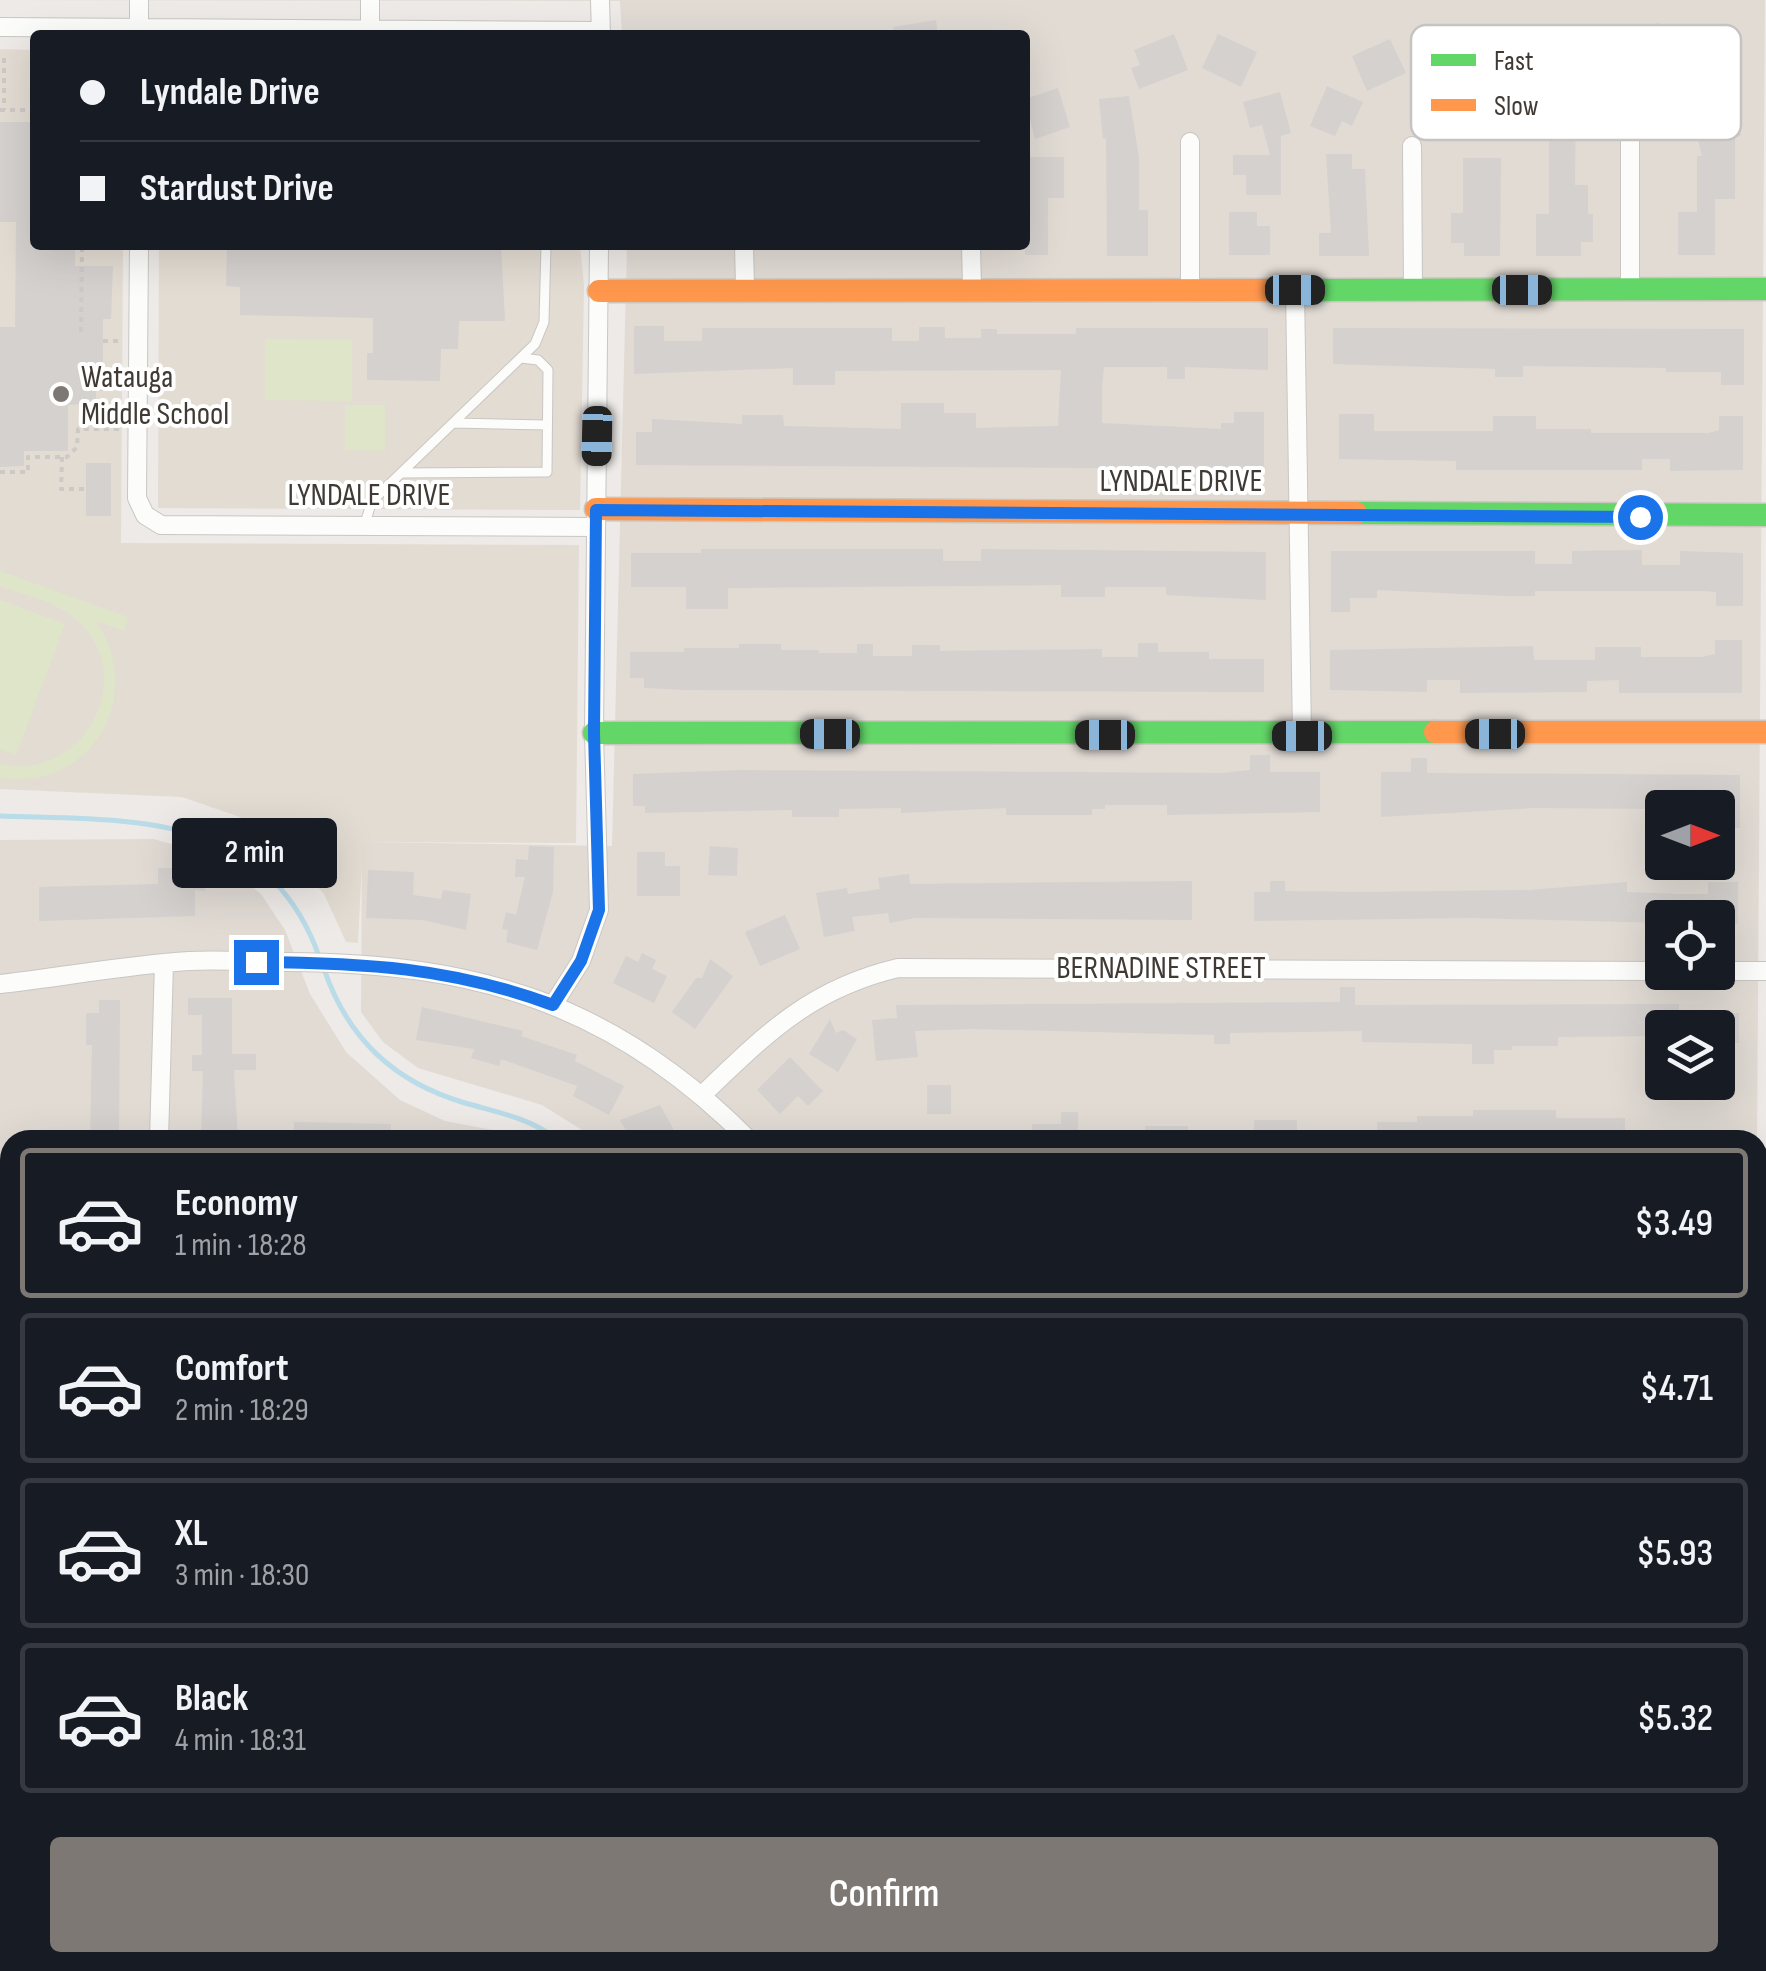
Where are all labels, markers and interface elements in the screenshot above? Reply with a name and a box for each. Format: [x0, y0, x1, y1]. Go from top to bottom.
legend [1411, 25, 1741, 140]
text: Fast [1494, 45, 1533, 78]
text: Lyndale Drive [140, 70, 320, 115]
text: Slow [1494, 90, 1539, 123]
text: Stardust Drive [140, 166, 334, 211]
car [1265, 275, 1325, 305]
car [1492, 275, 1552, 305]
place label: Watauga Middle School [81, 358, 229, 434]
marker: Watauga Middle School [50, 383, 72, 405]
car [581, 406, 613, 466]
street label: LYNDALE DRIVE [1099, 462, 1263, 501]
street label: LYNDALE DRIVE [287, 476, 451, 515]
route start [1618, 495, 1663, 540]
car [800, 719, 860, 749]
car [1465, 719, 1525, 749]
car [1075, 720, 1135, 750]
car [1272, 721, 1332, 751]
north arrow [1645, 790, 1735, 880]
map controls [1645, 790, 1735, 1100]
callout: 2 min [174, 817, 338, 887]
text: 2 min [225, 833, 284, 872]
button: locate [1645, 900, 1735, 990]
route end [234, 940, 279, 985]
street label: BERNADINE STREET [1056, 949, 1266, 988]
button: layers [1645, 1010, 1735, 1100]
icon: car [55, 1178, 145, 1268]
text: Economy [175, 1181, 298, 1226]
text: $3.49 [1635, 1201, 1713, 1246]
text: 1 min · 18:28 [175, 1226, 307, 1265]
icon: car [55, 1343, 145, 1433]
text: Comfort [175, 1346, 289, 1391]
text: $4.71 [1640, 1366, 1713, 1411]
text: 2 min · 18:29 [175, 1391, 309, 1430]
icon: car [55, 1508, 145, 1598]
text: XL [175, 1511, 208, 1556]
text: $5.93 [1636, 1531, 1713, 1576]
text: 3 min · 18:30 [175, 1556, 309, 1595]
icon: car [55, 1673, 145, 1763]
text: Black [175, 1676, 248, 1721]
text: $5.32 [1637, 1696, 1713, 1741]
text: 4 min · 18:31 [175, 1721, 306, 1760]
button: Confirm [50, 1837, 1718, 1952]

